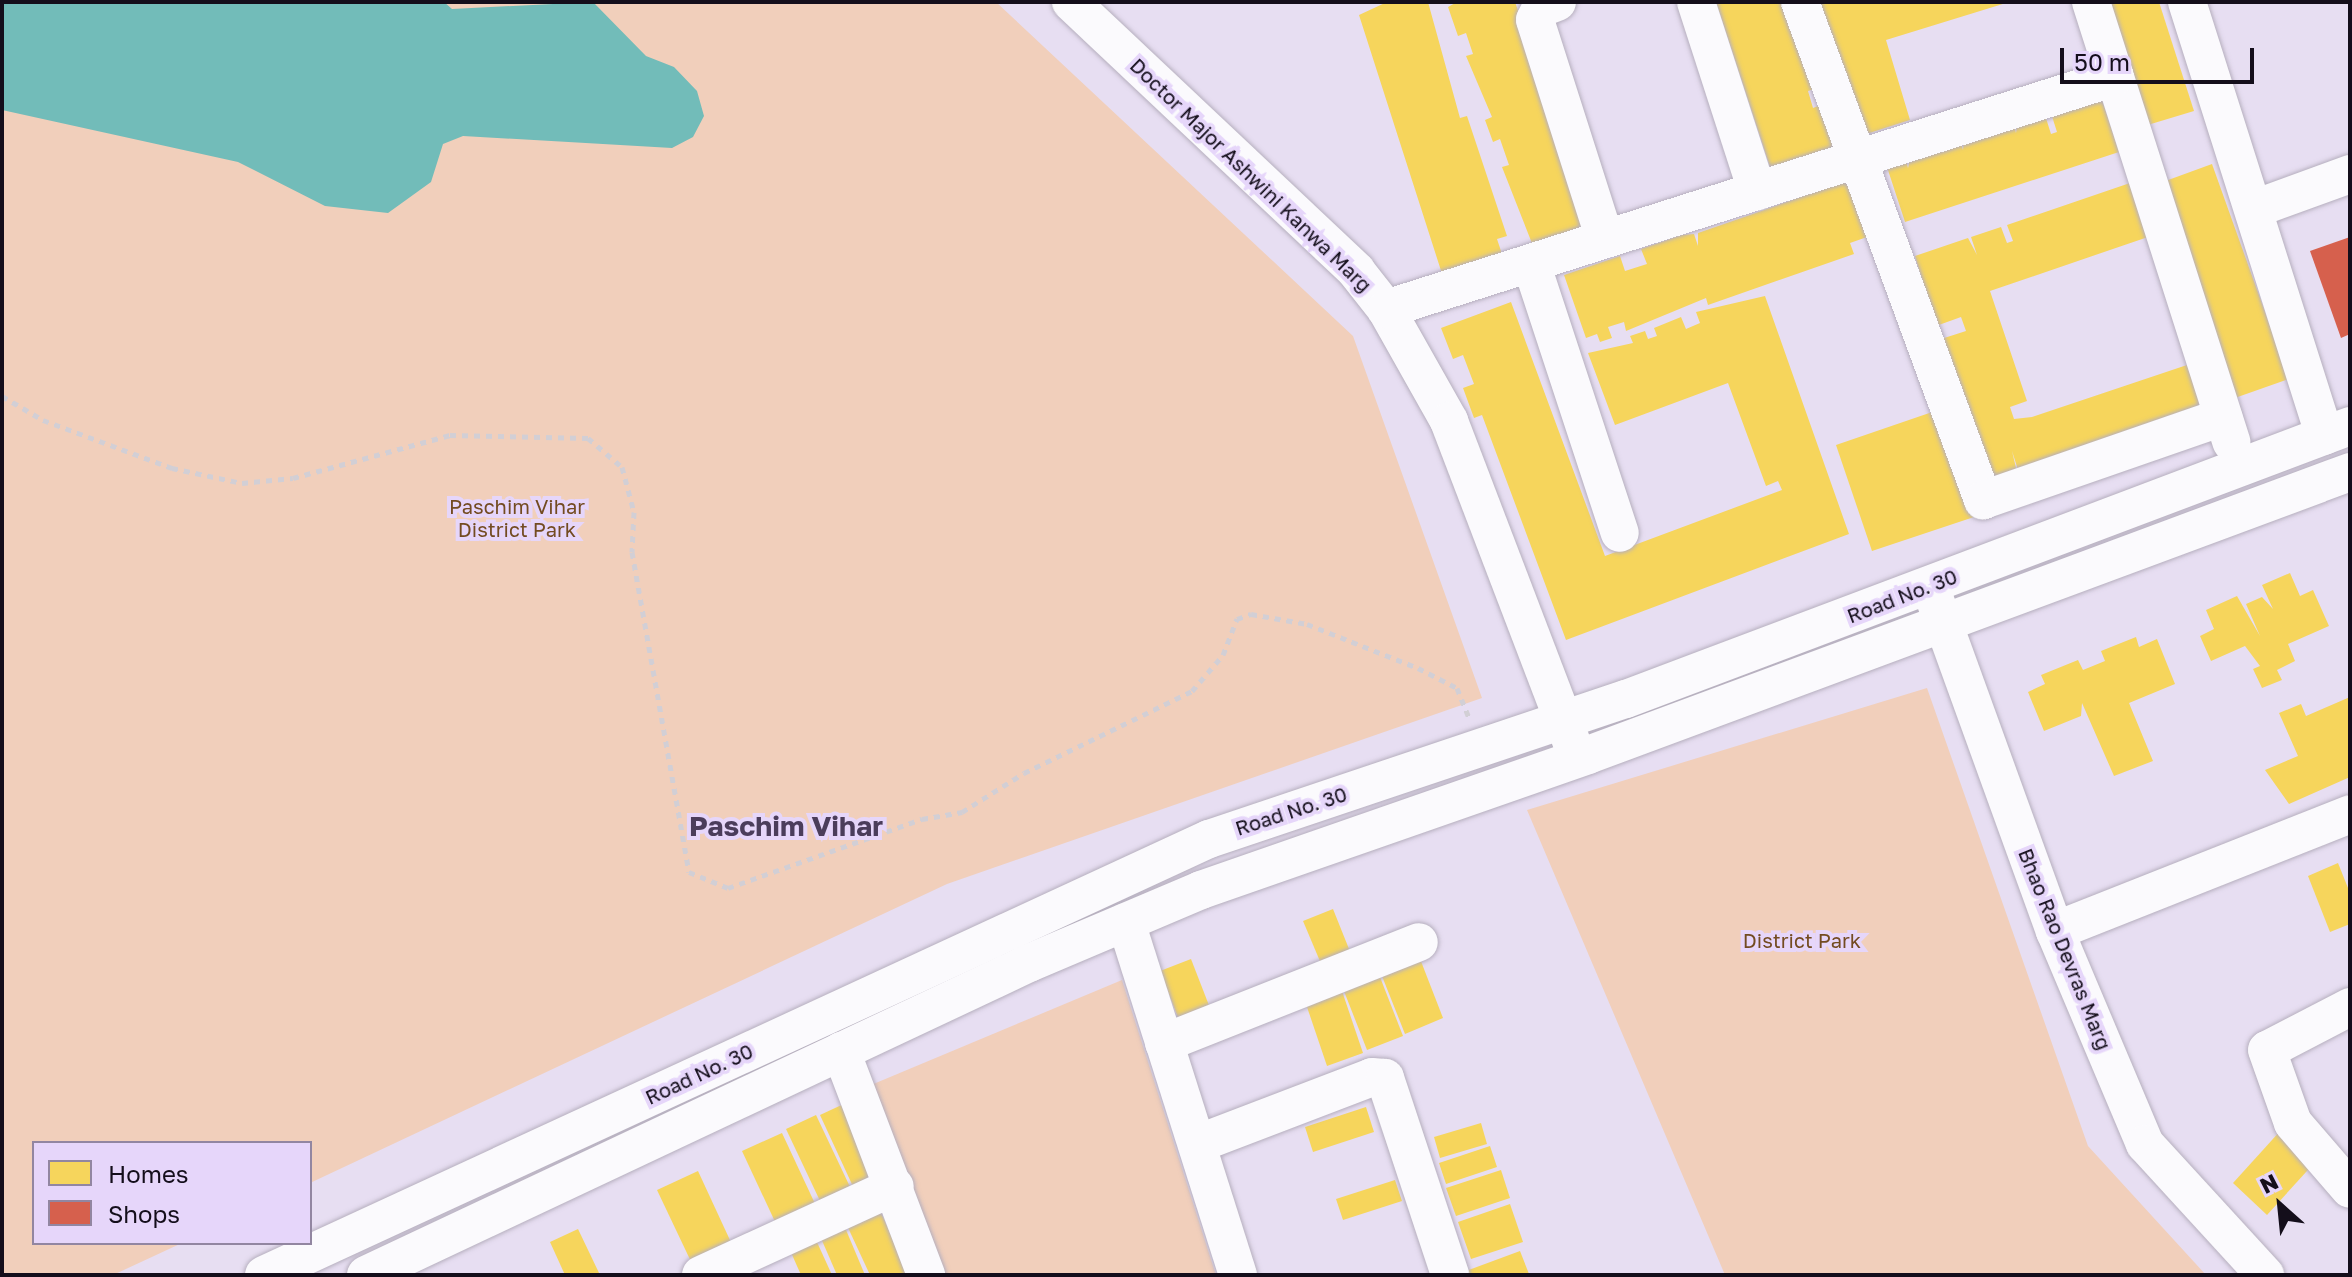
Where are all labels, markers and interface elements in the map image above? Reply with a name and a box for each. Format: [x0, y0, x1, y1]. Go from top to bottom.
scale bar [2064, 32, 2258, 82]
text: 50 m [2074, 47, 2130, 76]
street label: Doctor Major Ashwini Kanwa Marg [1125, 53, 1377, 297]
park label: Paschim Vihar District Park [449, 494, 585, 541]
street label: Road No. 30 [1844, 564, 1960, 628]
street label: Road No. 30 [1232, 782, 1350, 840]
district label: Paschim Vihar [689, 809, 883, 843]
street label: Bhao Rao Devras Marg [2014, 845, 2116, 1053]
park label: District Park [1743, 928, 1861, 952]
street label: Road No. 30 [641, 1039, 757, 1109]
legend [32, 1141, 312, 1245]
text: Homes [108, 1159, 189, 1188]
north arrow [2240, 1165, 2320, 1245]
text: N [2255, 1167, 2282, 1199]
text: Shops [108, 1199, 180, 1228]

